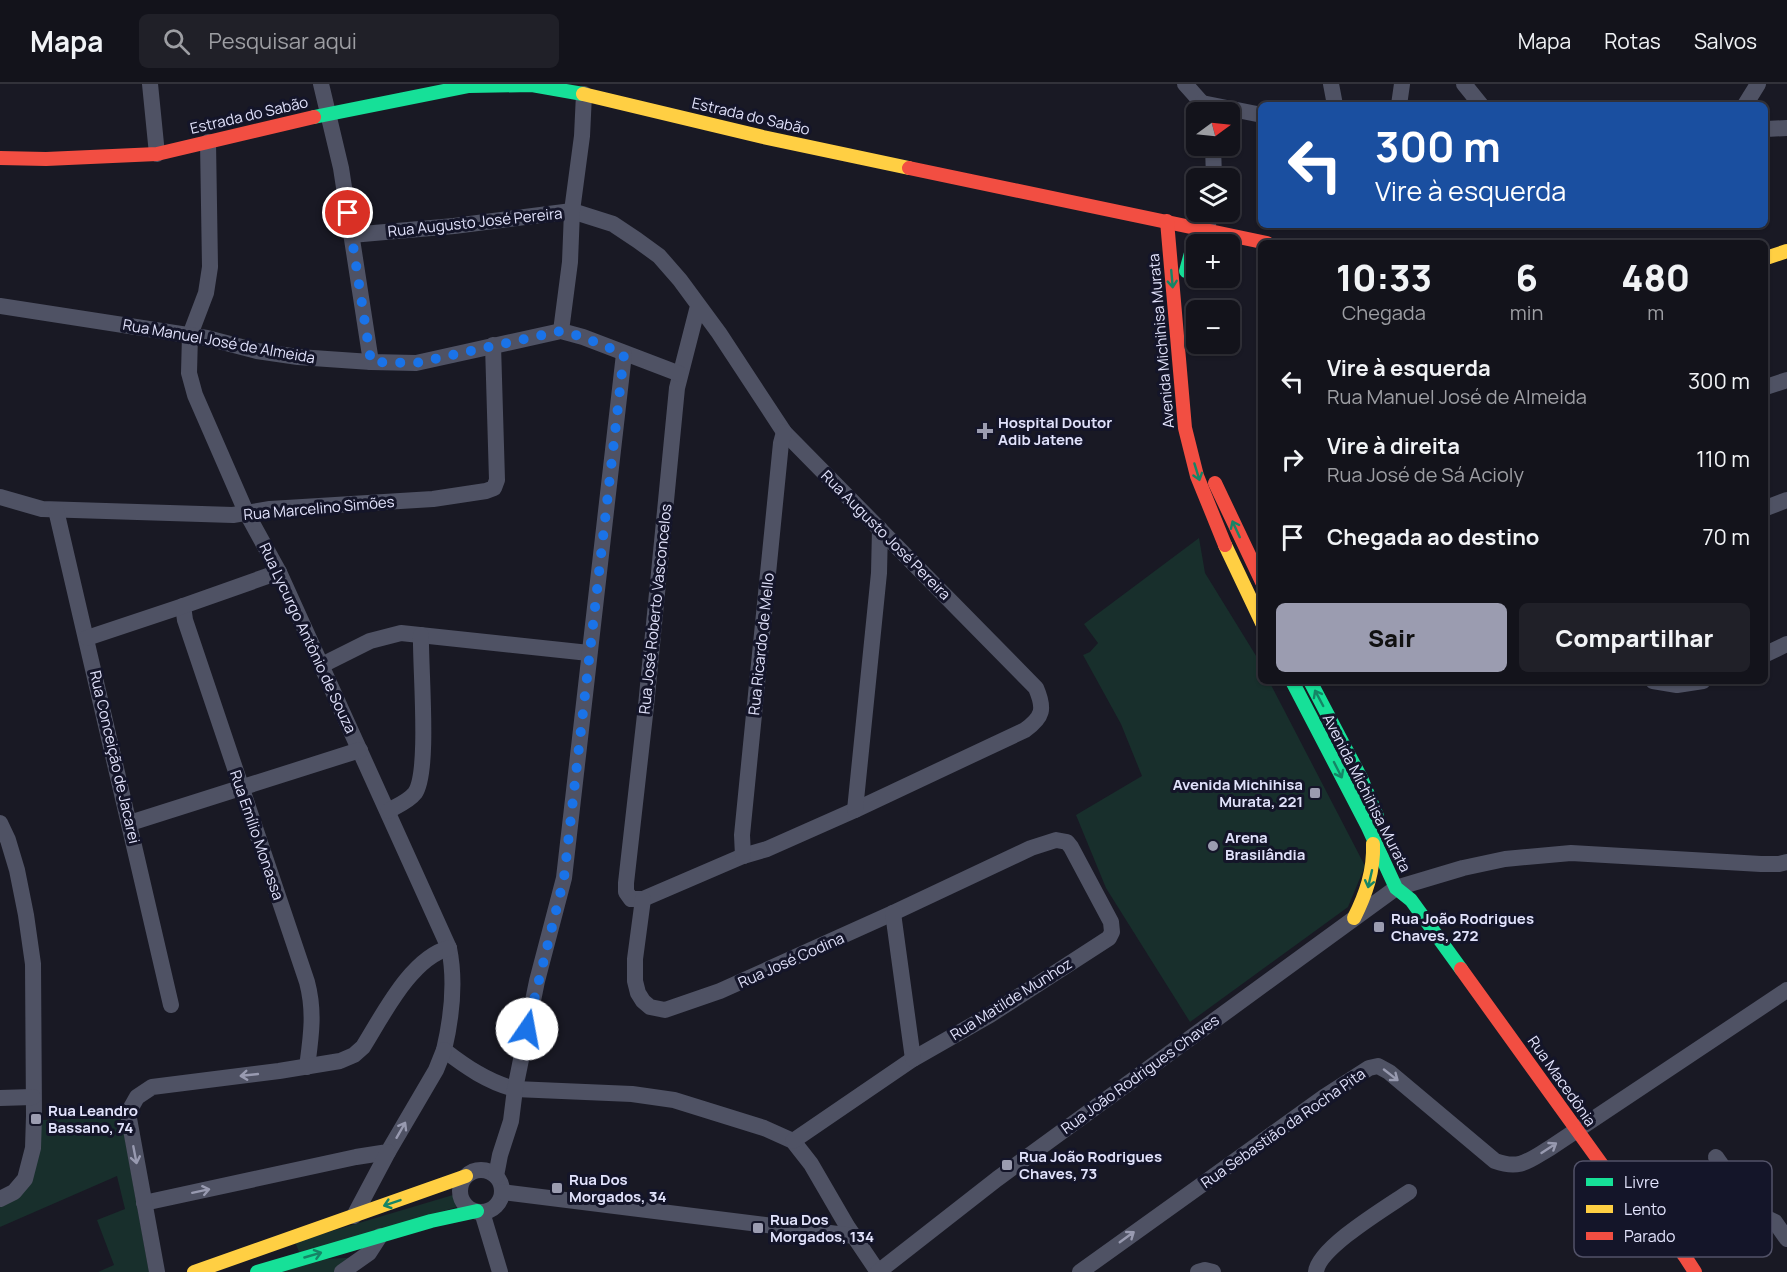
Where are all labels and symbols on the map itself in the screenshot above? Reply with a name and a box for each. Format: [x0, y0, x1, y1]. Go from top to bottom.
street label: Estrada do Sabão [188, 91, 310, 139]
street label: Estrada do Sabão [690, 92, 812, 140]
north arrow [1186, 102, 1240, 156]
pin [322, 187, 373, 238]
street label: Rua Augusto José Pereira [387, 202, 563, 242]
street label: Avenida Michihisa Murata [1143, 253, 1179, 429]
one-way arrow [1167, 269, 1178, 289]
street label: Rua Manuel José de Almeida [121, 314, 317, 368]
place label: Hospital Doutor Adib Jatene [998, 412, 1112, 450]
marker: Hospital Doutor Adib Jatene [976, 422, 994, 440]
one-way arrow [1192, 462, 1203, 481]
street label: Rua Augusto José Pereira [817, 466, 955, 604]
street label: Rua Marcelino Simões [243, 491, 395, 525]
street label: Rua José Roberto Vasconcelos [634, 503, 677, 715]
one-way arrow [1230, 521, 1242, 539]
street label: Rua Lycurgo Antônio de Souza [255, 539, 361, 737]
street label: Rua Ricardo de Mello [743, 572, 779, 716]
street label: Rua Conceição de Jacarei [85, 668, 145, 846]
one-way arrow [1313, 690, 1325, 707]
street label: Avenida Michihisa Murata [1318, 710, 1416, 876]
one-way arrow [1332, 761, 1344, 778]
street label: Rua Emílio Monassa [225, 767, 289, 903]
place label: Avenida Michihisa Murata, 221 [1173, 774, 1303, 812]
marker: Avenida Michihisa Murata, 221 [1308, 786, 1322, 800]
place label: Arena Brasilândia [1225, 827, 1305, 865]
marker: Arena Brasilândia [1206, 839, 1220, 853]
one-way arrow [1363, 869, 1375, 888]
place label: Rua João Rodrigues Chaves, 272 [1391, 908, 1534, 946]
marker: Rua João Rodrigues Chaves, 272 [1372, 920, 1386, 934]
street label: Rua José Codina [735, 927, 847, 993]
street label: Rua Matilde Munhoz [946, 953, 1076, 1045]
position arrow [495, 997, 559, 1061]
street label: Rua João Rodrigues Chaves [1057, 1009, 1223, 1139]
street label: Rua Macedônia [1523, 1032, 1601, 1130]
street label: Rua Sebastião da Rocha Pita [1196, 1063, 1370, 1193]
one-way arrow [1383, 1068, 1399, 1081]
one-way arrow [239, 1069, 259, 1080]
place label: Rua Leandro Bassano, 74 [48, 1100, 138, 1138]
marker: Rua Leandro Bassano, 74 [29, 1112, 43, 1126]
one-way arrow [395, 1122, 407, 1139]
one-way arrow [1541, 1142, 1557, 1154]
one-way arrow [130, 1145, 141, 1164]
place label: Rua João Rodrigues Chaves, 73 [1019, 1146, 1162, 1184]
marker: Rua João Rodrigues Chaves, 73 [1000, 1158, 1014, 1172]
legend [1574, 1161, 1772, 1257]
place label: Rua Dos Morgados, 34 [569, 1169, 667, 1207]
text: Livre [1624, 1171, 1659, 1193]
marker: Rua Dos Morgados, 34 [550, 1181, 564, 1195]
one-way arrow [191, 1185, 211, 1196]
one-way arrow [383, 1198, 401, 1209]
text: Lento [1624, 1198, 1666, 1220]
place label: Rua Dos Morgados, 134 [770, 1209, 874, 1247]
marker: Rua Dos Morgados, 134 [751, 1221, 765, 1235]
text: Parado [1624, 1225, 1675, 1247]
one-way arrow [1118, 1231, 1134, 1244]
one-way arrow [303, 1249, 322, 1260]

